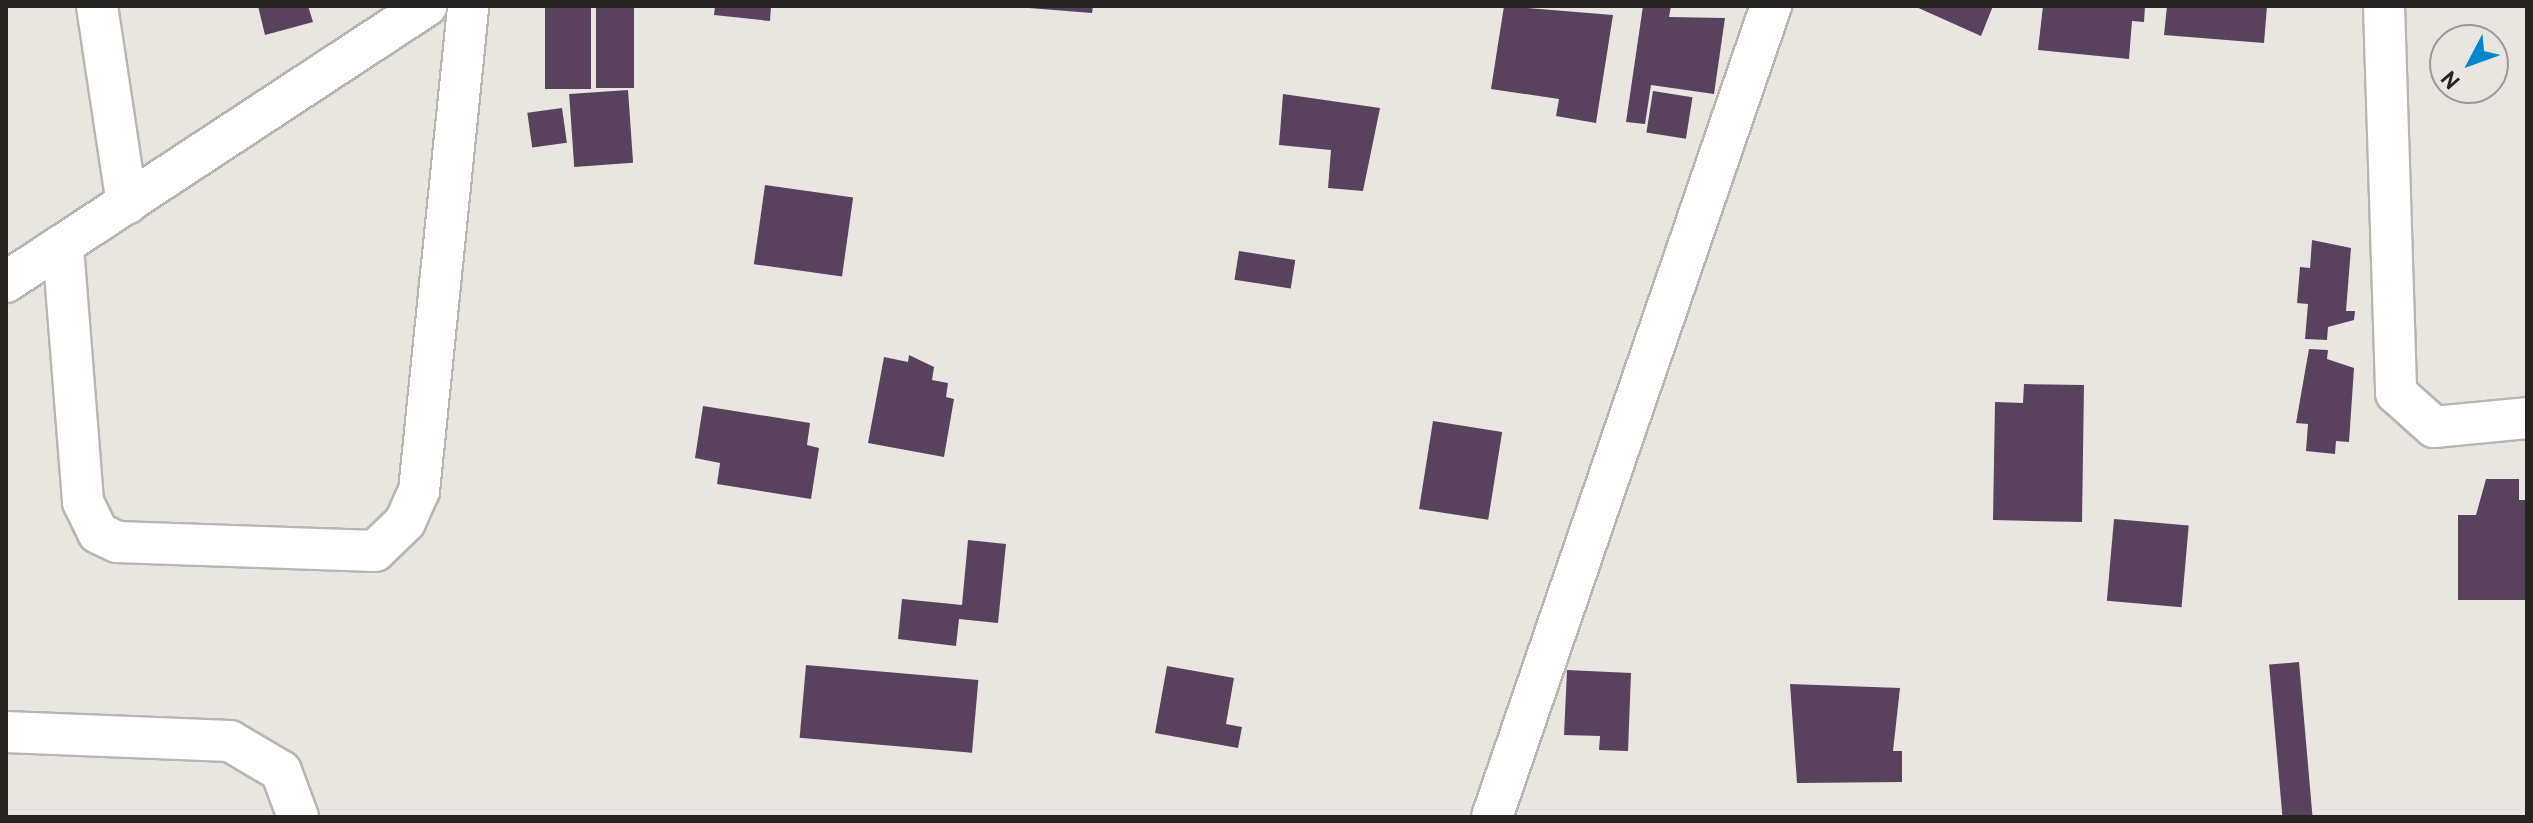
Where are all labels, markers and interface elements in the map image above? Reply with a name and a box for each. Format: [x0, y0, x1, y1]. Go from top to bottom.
north arrow [2429, 24, 2509, 104]
text: N [2437, 64, 2467, 94]

